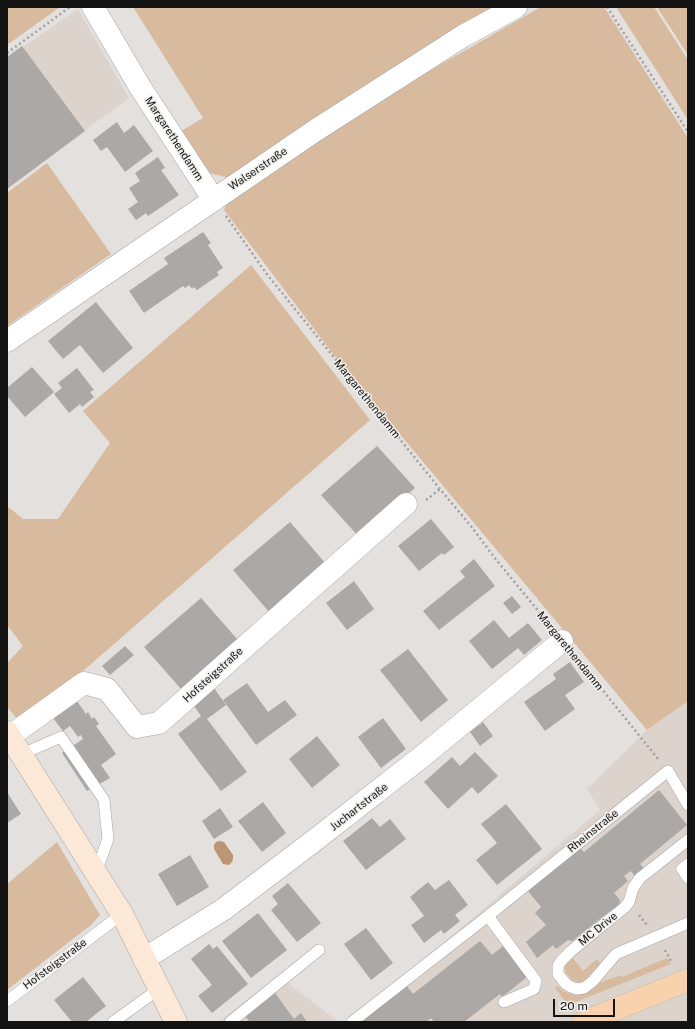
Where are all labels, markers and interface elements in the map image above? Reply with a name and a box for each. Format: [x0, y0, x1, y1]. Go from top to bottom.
street label: Margarethendamm [142, 94, 206, 184]
street label: Walserstraße [226, 145, 290, 193]
street label: Margarethendamm [331, 357, 403, 441]
street label: Margarethendamm [534, 609, 606, 693]
street label: Hofsteigstraße [180, 645, 246, 705]
street label: Juchartstraße [327, 780, 391, 834]
street label: Rheinstraße [565, 806, 621, 856]
street label: MC Drive [576, 909, 620, 949]
street label: Hofsteigstraße [21, 936, 89, 992]
scale bar [555, 991, 617, 1017]
text: 20 m [560, 999, 588, 1013]

